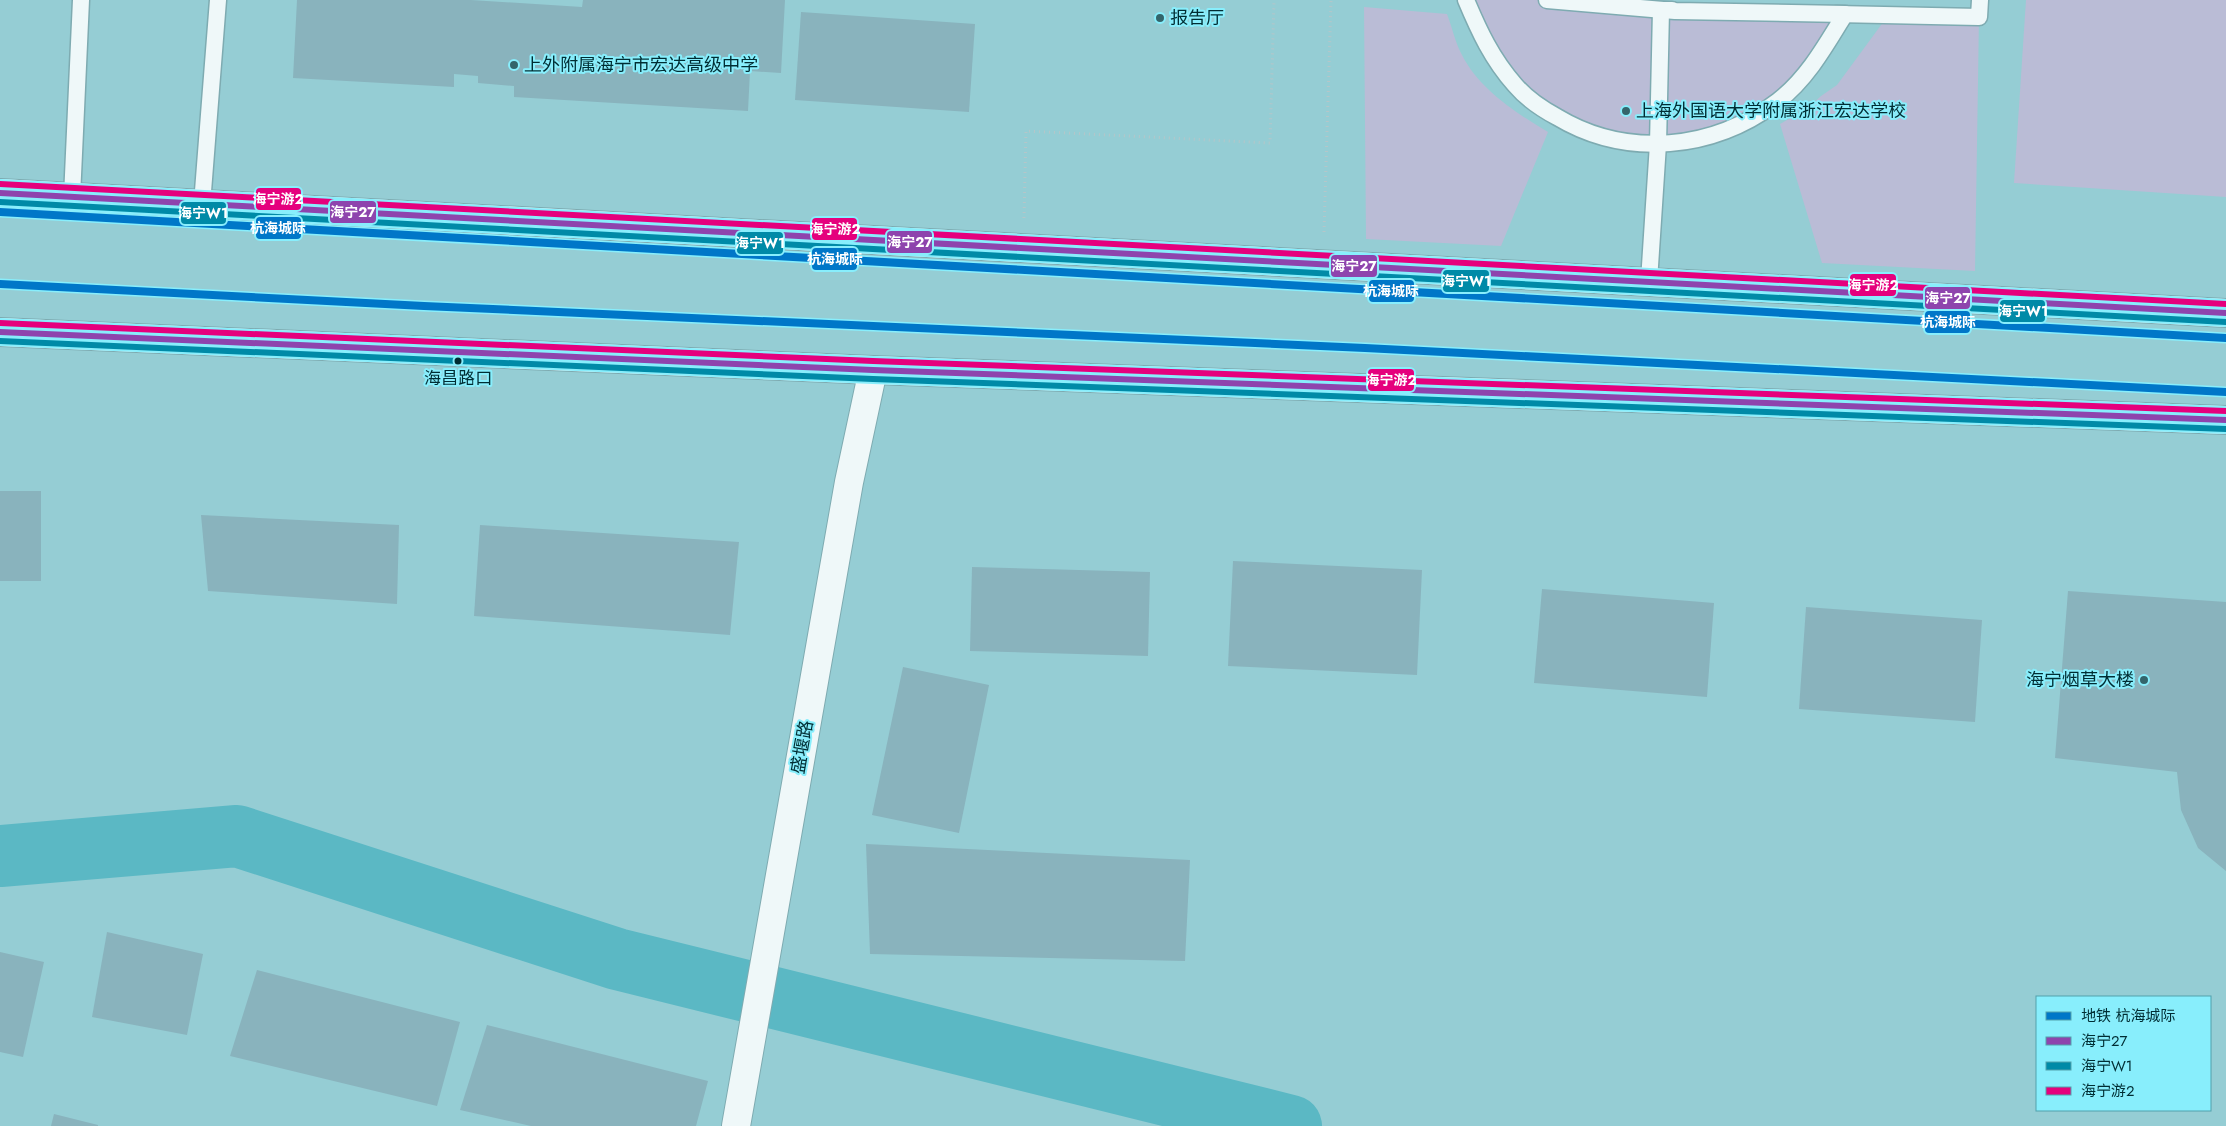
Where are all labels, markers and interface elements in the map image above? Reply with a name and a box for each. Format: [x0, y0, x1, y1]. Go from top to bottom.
place label: 报告厅 [1170, 5, 1224, 31]
marker: 报告厅 [1154, 12, 1166, 24]
place label: 上外附属海宁市宏达高级中学 [524, 52, 758, 78]
marker: 上外附属海宁市宏达高级中学 [508, 59, 520, 71]
place label: 上海外国语大学附属浙江宏达学校 [1636, 98, 1906, 124]
marker: 上海外国语大学附属浙江宏达学校 [1620, 105, 1632, 117]
line badge: 海宁游2 [255, 187, 302, 211]
text: 海宁游2 [252, 189, 304, 209]
line badge: 海宁27 [329, 200, 377, 224]
line badge: 海宁W1 [180, 201, 227, 225]
text: 海宁27 [330, 202, 376, 222]
text: 海宁W1 [178, 203, 228, 223]
line badge: 杭海城际 [255, 216, 302, 240]
line badge: 海宁游2 [811, 217, 858, 241]
text: 杭海城际 [250, 218, 306, 238]
text: 海宁游2 [809, 219, 861, 239]
line badge: 海宁27 [886, 230, 933, 254]
line badge: 海宁W1 [736, 231, 784, 255]
text: 海宁27 [887, 232, 933, 252]
text: 海宁W1 [735, 233, 785, 253]
line badge: 杭海城际 [811, 247, 858, 271]
text: 杭海城际 [807, 249, 863, 269]
line badge: 海宁27 [1330, 254, 1378, 278]
text: 海宁27 [1331, 256, 1377, 276]
line badge: 海宁W1 [1442, 269, 1490, 293]
text: 海宁W1 [1441, 271, 1491, 291]
line badge: 海宁游2 [1849, 273, 1897, 297]
text: 海宁游2 [1847, 275, 1899, 295]
line badge: 杭海城际 [1368, 279, 1415, 303]
text: 杭海城际 [1363, 281, 1419, 301]
line badge: 海宁27 [1924, 286, 1971, 310]
text: 海宁27 [1925, 288, 1971, 308]
line badge: 海宁W1 [1999, 299, 2046, 323]
text: 海宁W1 [1998, 301, 2048, 321]
line badge: 杭海城际 [1924, 310, 1971, 334]
text: 杭海城际 [1920, 312, 1976, 332]
marker: 海昌路口 [453, 356, 463, 366]
place label: 海昌路口 [424, 366, 492, 390]
line badge: 海宁游2 [1367, 368, 1415, 392]
text: 海宁游2 [1365, 370, 1417, 390]
place label: 海宁烟草大楼 [2026, 667, 2134, 693]
marker: 海宁烟草大楼 [2138, 674, 2150, 686]
street label: 盛堰路 [785, 718, 819, 776]
legend [2036, 996, 2211, 1111]
text: 地铁 杭海城际 [2081, 1005, 2176, 1027]
text: 海宁27 [2081, 1030, 2128, 1052]
text: 海宁W1 [2081, 1055, 2133, 1077]
text: 海宁游2 [2081, 1080, 2135, 1102]

